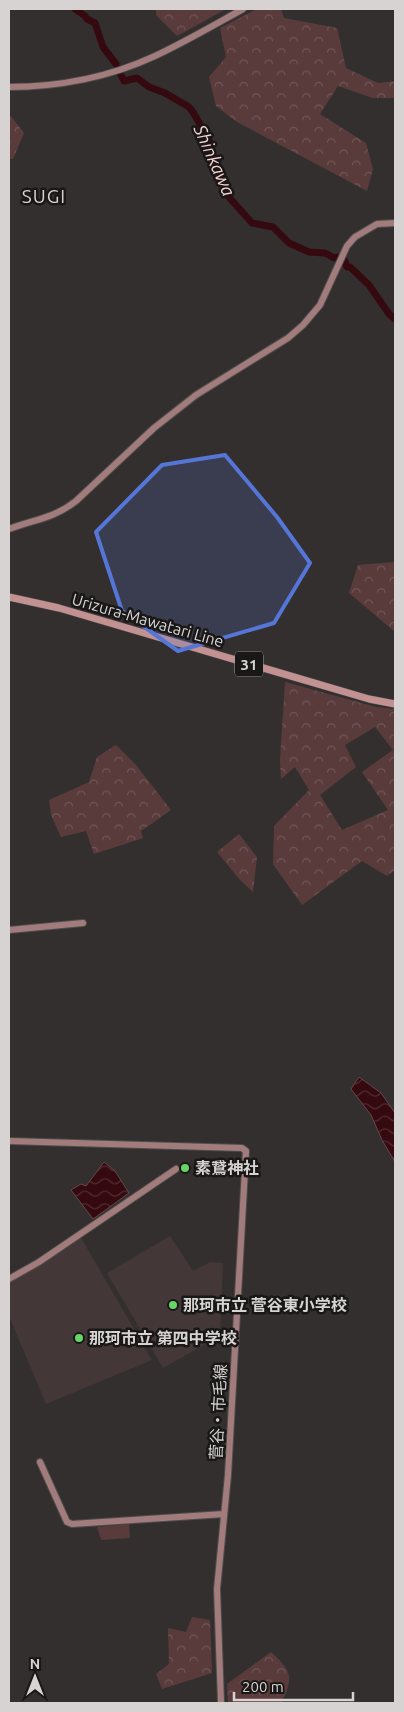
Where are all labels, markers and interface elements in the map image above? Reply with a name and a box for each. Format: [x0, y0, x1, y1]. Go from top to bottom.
water label: Shinkawa [190, 120, 240, 199]
district label: SUGI [22, 185, 66, 207]
street label: Urizura-Mawatari Line [70, 590, 226, 650]
road number: 31 [235, 652, 263, 676]
place label: 素鵞神社 [195, 1159, 259, 1177]
marker: 素鵞神社 [179, 1162, 191, 1174]
place label: 那珂市立 菅谷東小学校 [183, 1296, 347, 1314]
marker: 那珂市立 菅谷東小学校 [167, 1299, 179, 1311]
place label: 那珂市立 第四中学校 [89, 1329, 237, 1347]
marker: 那珂市立 第四中学校 [73, 1332, 85, 1344]
street label: 菅谷・市毛線 [206, 1364, 230, 1460]
north arrow [10, 1652, 60, 1702]
text: N [30, 1656, 40, 1672]
scale bar [234, 1670, 353, 1702]
text: 200 m [242, 1678, 284, 1695]

